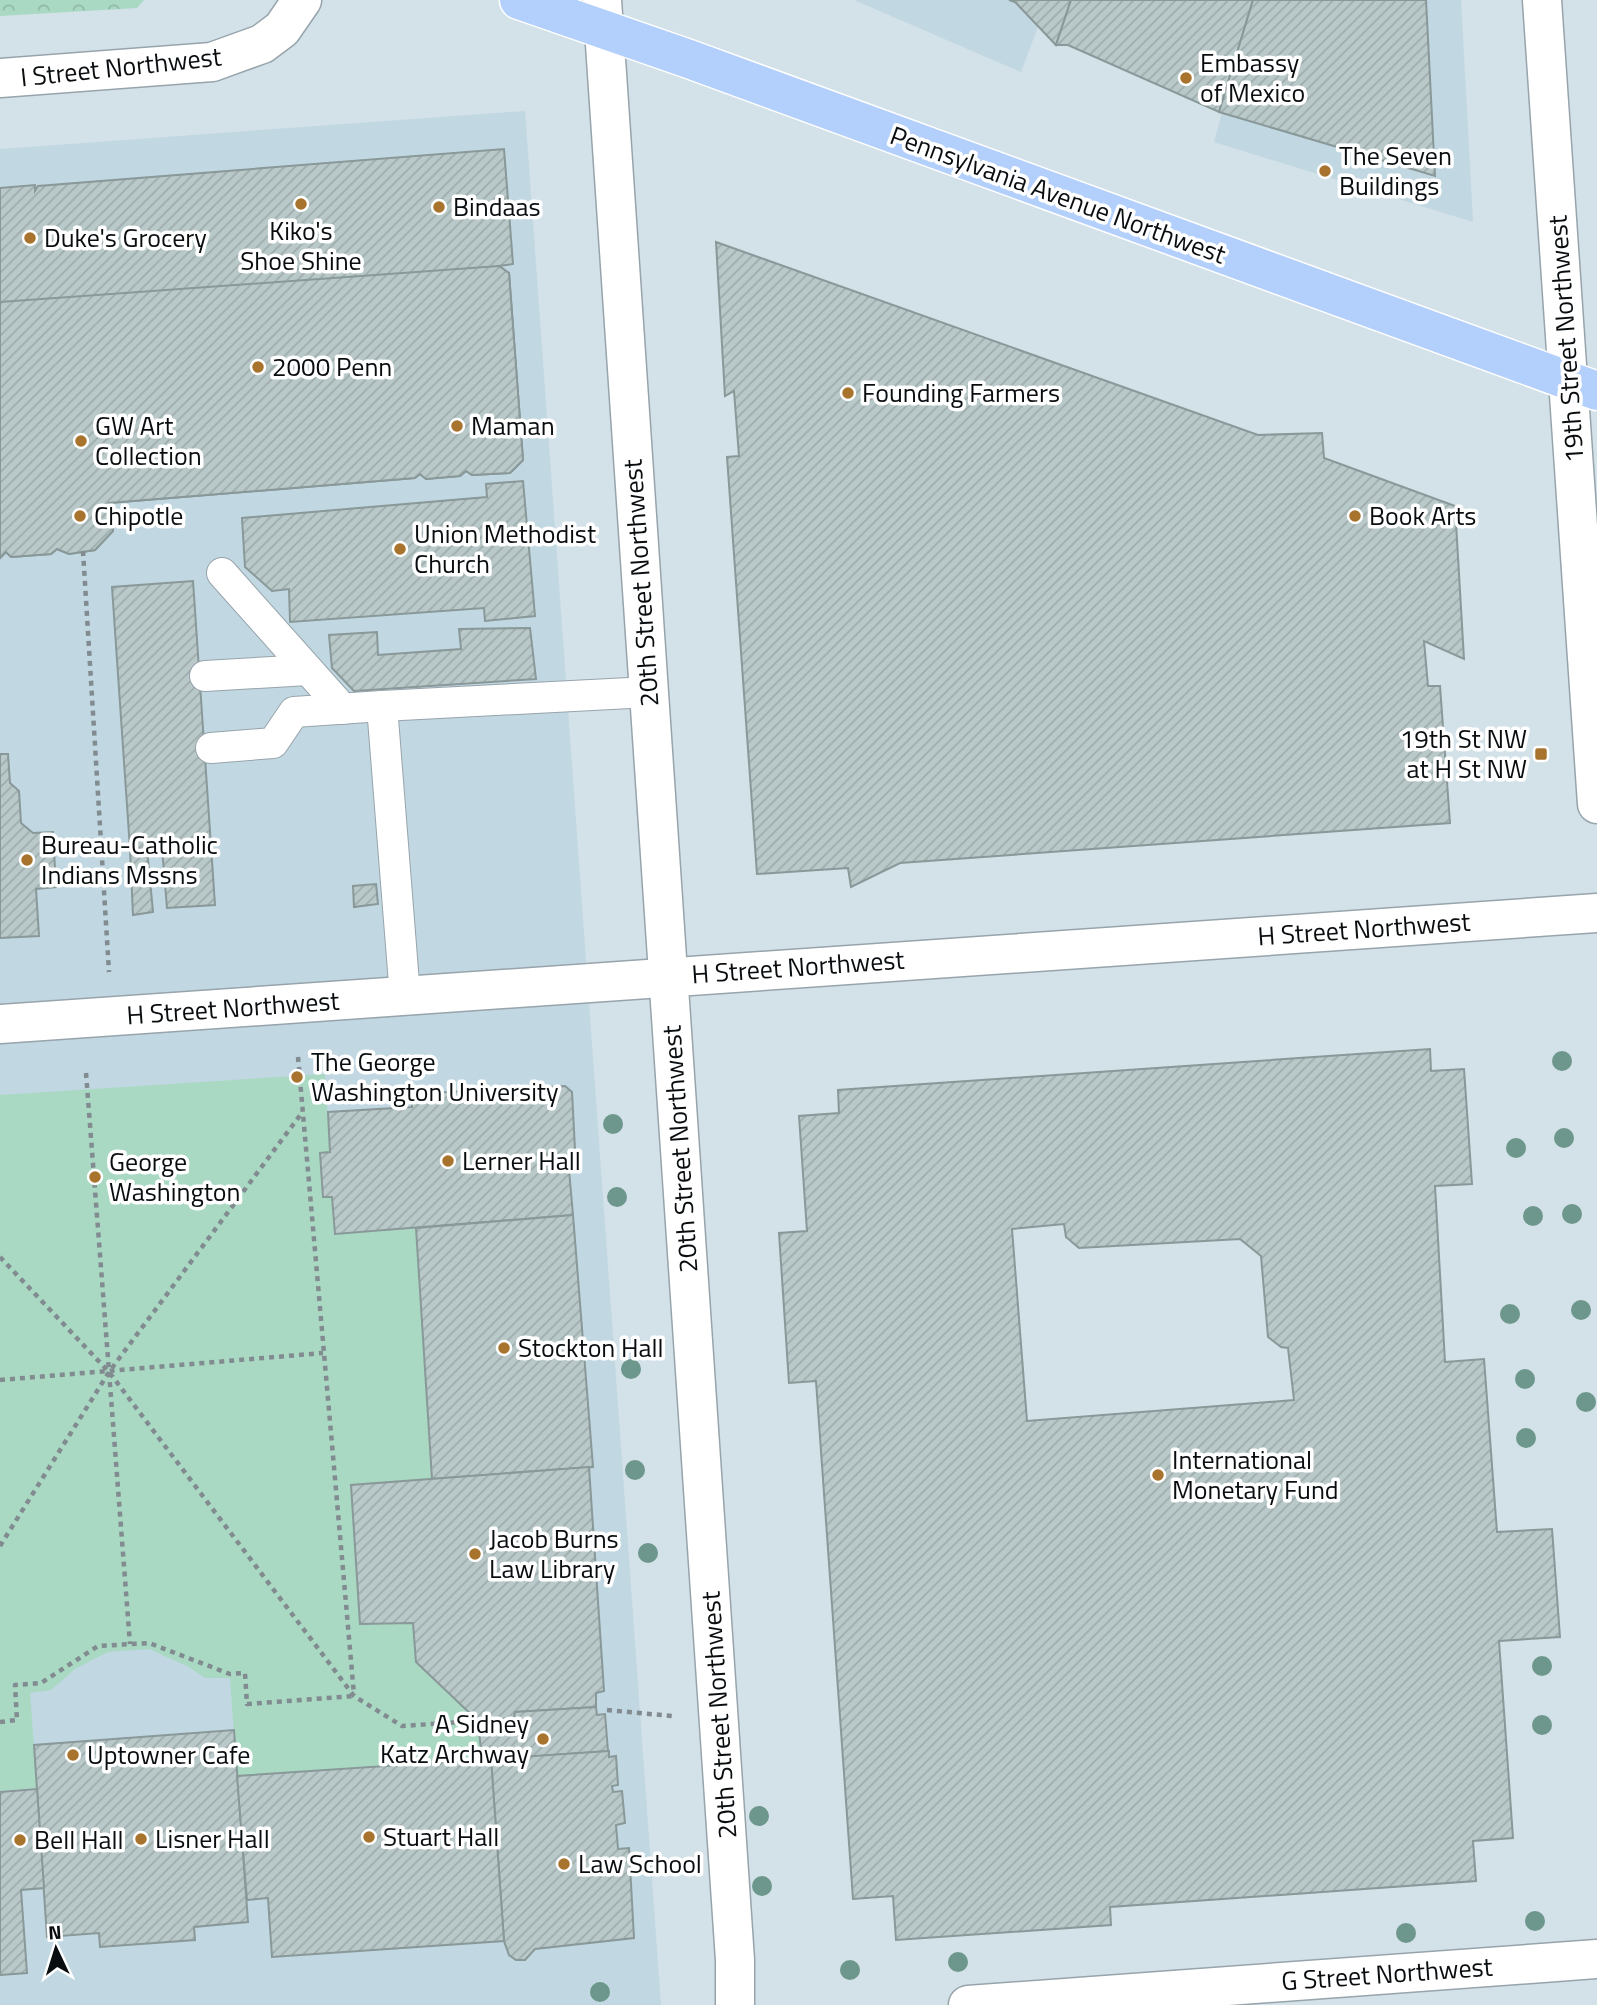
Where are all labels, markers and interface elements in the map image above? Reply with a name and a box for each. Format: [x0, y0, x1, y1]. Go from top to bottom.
street label: I Street Northwest [18, 37, 223, 96]
place label: Embassy of Mexico [1200, 43, 1305, 112]
marker: Embassy of Mexico [1178, 70, 1194, 86]
street label: Pennsylvania Avenue Northwest [885, 116, 1232, 274]
place label: The Seven Buildings [1339, 136, 1452, 205]
marker: The Seven Buildings [1317, 163, 1333, 179]
place label: Bindaas [453, 187, 541, 226]
marker: Kiko's Shoe Shine [293, 196, 309, 212]
marker: Bindaas [431, 199, 447, 215]
place label: Kiko's Shoe Shine [240, 211, 362, 280]
street label: 19th Street Northwest [1537, 214, 1594, 464]
place label: Duke's Grocery [44, 218, 207, 257]
marker: Duke's Grocery [22, 230, 38, 246]
place label: 2000 Penn [272, 347, 392, 386]
marker: 2000 Penn [250, 359, 266, 375]
place label: Founding Farmers [862, 373, 1060, 412]
marker: Founding Farmers [840, 385, 856, 401]
place label: GW Art Collection [95, 406, 202, 475]
place label: Maman [471, 406, 555, 445]
marker: Maman [449, 418, 465, 434]
marker: GW Art Collection [73, 433, 89, 449]
street label: 20th Street Northwest [612, 458, 669, 708]
place label: Chipotle [94, 496, 183, 535]
place label: Book Arts [1369, 496, 1476, 535]
marker: Chipotle [72, 508, 88, 524]
marker: Book Arts [1347, 508, 1363, 524]
place label: Union Methodist Church [414, 514, 596, 583]
marker: Union Methodist Church [392, 541, 408, 557]
place label: 19th St NW at H St NW [1400, 719, 1527, 788]
marker: 19th St NW at H St NW [1533, 746, 1549, 762]
place label: Bureau-Catholic Indians Mssns [41, 825, 218, 894]
marker: Bureau-Catholic Indians Mssns [19, 852, 35, 868]
street label: H Street Northwest [1256, 902, 1472, 955]
street label: H Street Northwest [690, 940, 906, 993]
street label: H Street Northwest [125, 981, 341, 1034]
street label: 20th Street Northwest [651, 1024, 708, 1274]
place label: The George Washington University [311, 1042, 559, 1111]
marker: The George Washington University [289, 1069, 305, 1085]
place label: Lerner Hall [462, 1141, 581, 1180]
place label: George Washington [109, 1142, 241, 1211]
marker: Lerner Hall [440, 1153, 456, 1169]
marker: George Washington [87, 1169, 103, 1185]
place label: Stockton Hall [518, 1328, 664, 1367]
marker: Stockton Hall [496, 1340, 512, 1356]
place label: International Monetary Fund [1172, 1440, 1339, 1509]
marker: International Monetary Fund [1150, 1467, 1166, 1483]
place label: Jacob Burns Law Library [489, 1519, 619, 1588]
marker: Jacob Burns Law Library [467, 1546, 483, 1562]
street label: 20th Street Northwest [690, 1590, 747, 1840]
place label: A Sidney Katz Archway [380, 1704, 529, 1773]
marker: A Sidney Katz Archway [535, 1731, 551, 1747]
place label: Uptowner Cafe [87, 1735, 250, 1774]
marker: Uptowner Cafe [65, 1747, 81, 1763]
place label: Stuart Hall [383, 1817, 499, 1856]
place label: Lisner Hall [155, 1819, 270, 1858]
place label: Bell Hall [34, 1820, 123, 1859]
marker: Stuart Hall [361, 1829, 377, 1845]
marker: Lisner Hall [133, 1831, 149, 1847]
marker: Bell Hall [12, 1832, 28, 1848]
place label: Law School [578, 1844, 702, 1883]
marker: Law School [556, 1856, 572, 1872]
north arrow [21, 1914, 91, 1984]
text: N [47, 1917, 62, 1946]
street label: G Street Northwest [1280, 1947, 1494, 2000]

